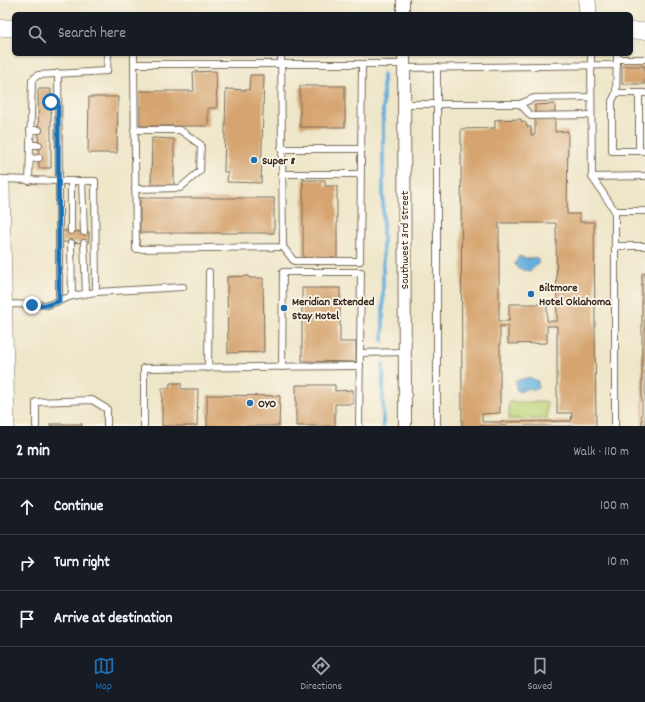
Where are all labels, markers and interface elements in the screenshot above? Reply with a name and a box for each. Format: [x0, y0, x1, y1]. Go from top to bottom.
search box [12, 12, 633, 56]
icon: search [26, 23, 48, 45]
text: Search here [58, 23, 126, 45]
route start [42, 93, 60, 111]
place label: Super 8 [262, 153, 295, 170]
marker: Super 8 [249, 155, 259, 165]
street label: Southwest 3rd Street [397, 190, 414, 289]
place label: Biltmore Hotel Oklahoma [539, 280, 612, 311]
marker: Biltmore Hotel Oklahoma [526, 289, 536, 299]
place label: Meridian Extended Stay Hotel [292, 294, 375, 325]
route end [23, 296, 41, 314]
marker: Meridian Extended Stay Hotel [279, 303, 289, 313]
place label: OYO [258, 396, 276, 413]
marker: OYO [245, 398, 255, 408]
text: 2 min [16, 440, 50, 464]
text: Walk · 110 m [573, 443, 629, 462]
icon: ahead [16, 496, 38, 518]
text: Continue [54, 496, 103, 518]
text: 100 m [600, 497, 629, 516]
icon: right [16, 552, 38, 574]
text: Turn right [54, 552, 110, 574]
text: 10 m [607, 553, 629, 572]
icon: arrive [16, 608, 38, 630]
text: Arrive at destination [54, 608, 172, 630]
tab: Map [93, 655, 115, 695]
tab: Directions [300, 655, 342, 695]
tab: Saved [528, 655, 552, 695]

